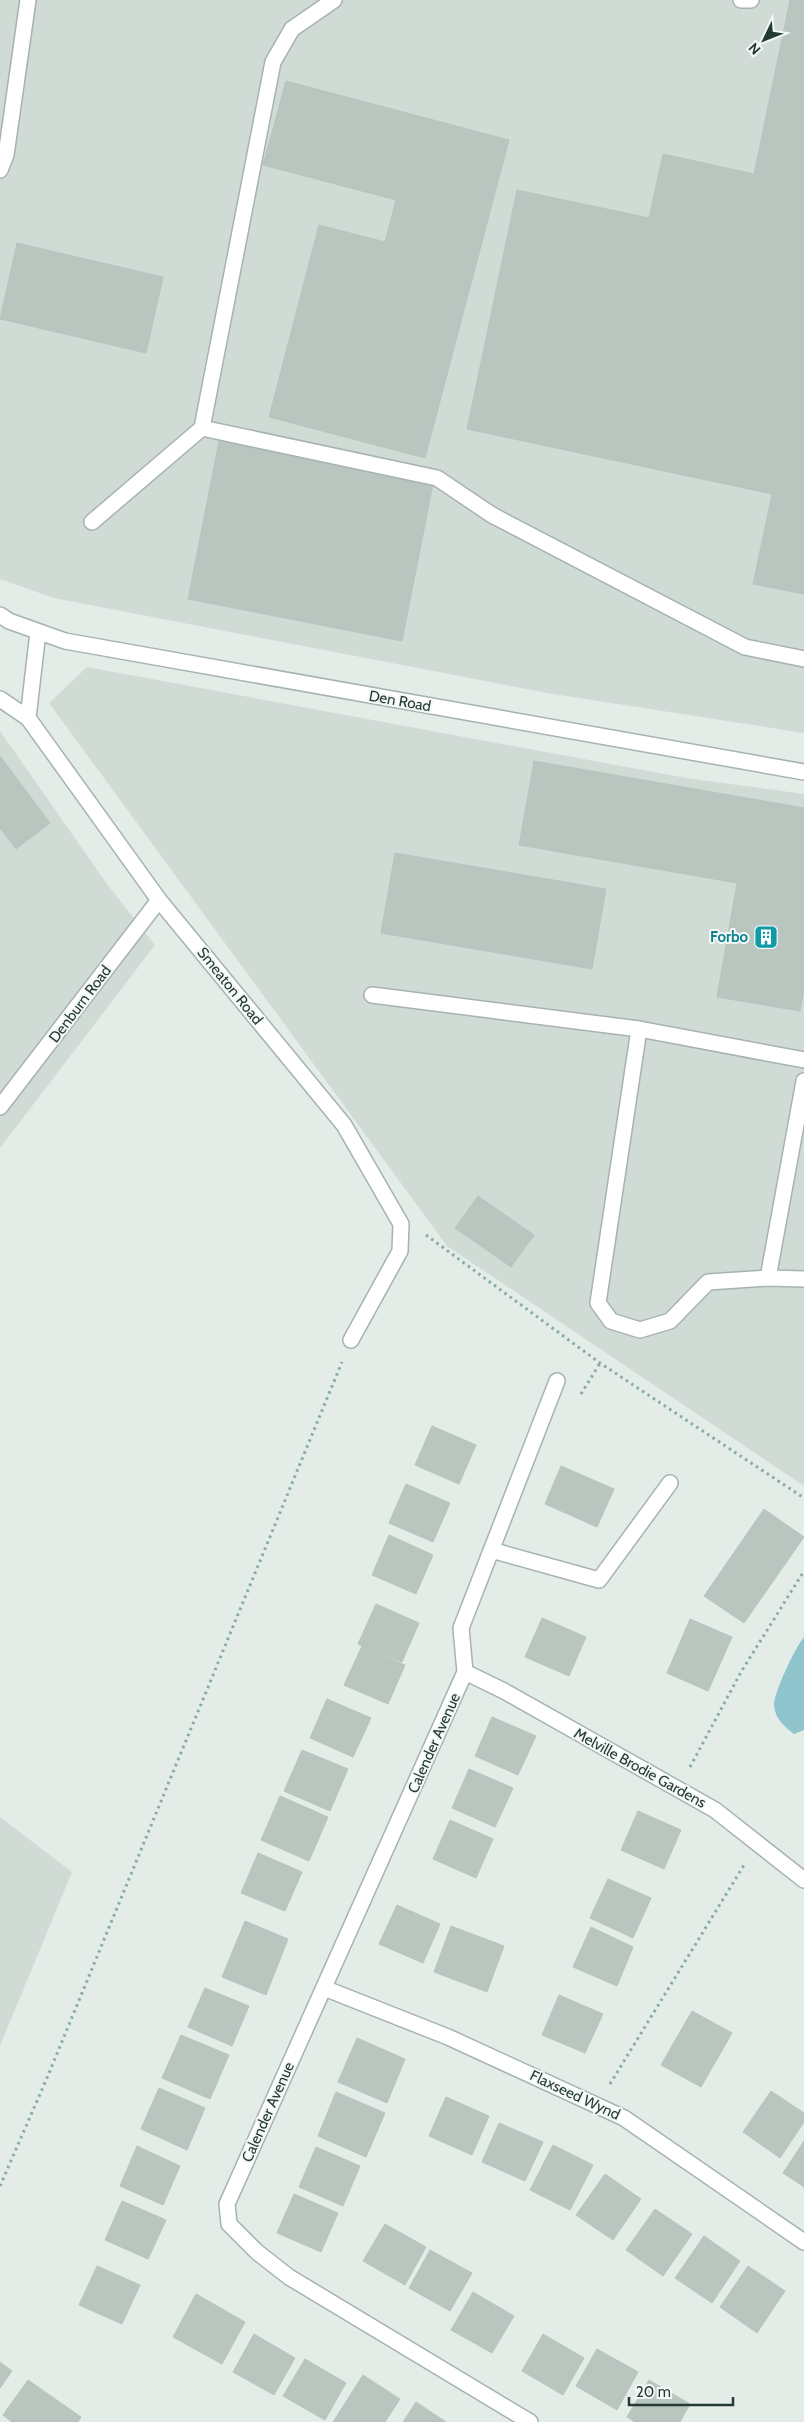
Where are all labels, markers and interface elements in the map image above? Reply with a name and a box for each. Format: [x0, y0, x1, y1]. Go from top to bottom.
north arrow [739, 15, 789, 65]
text: N [745, 39, 764, 59]
street label: Den Road [368, 687, 432, 715]
building icon: Forbo [753, 924, 779, 950]
place label: Forbo [710, 928, 748, 946]
street label: Smeaton Road [193, 944, 267, 1028]
street label: Denburn Road [45, 962, 115, 1046]
street label: Calender Avenue [404, 1690, 464, 1796]
street label: Melville Brodie Gardens [571, 1724, 709, 1812]
street label: Calender Avenue [238, 2059, 298, 2165]
street label: Flaxseed Wynd [527, 2066, 623, 2124]
scale bar [629, 2374, 733, 2406]
text: 20 m [636, 2383, 671, 2401]

